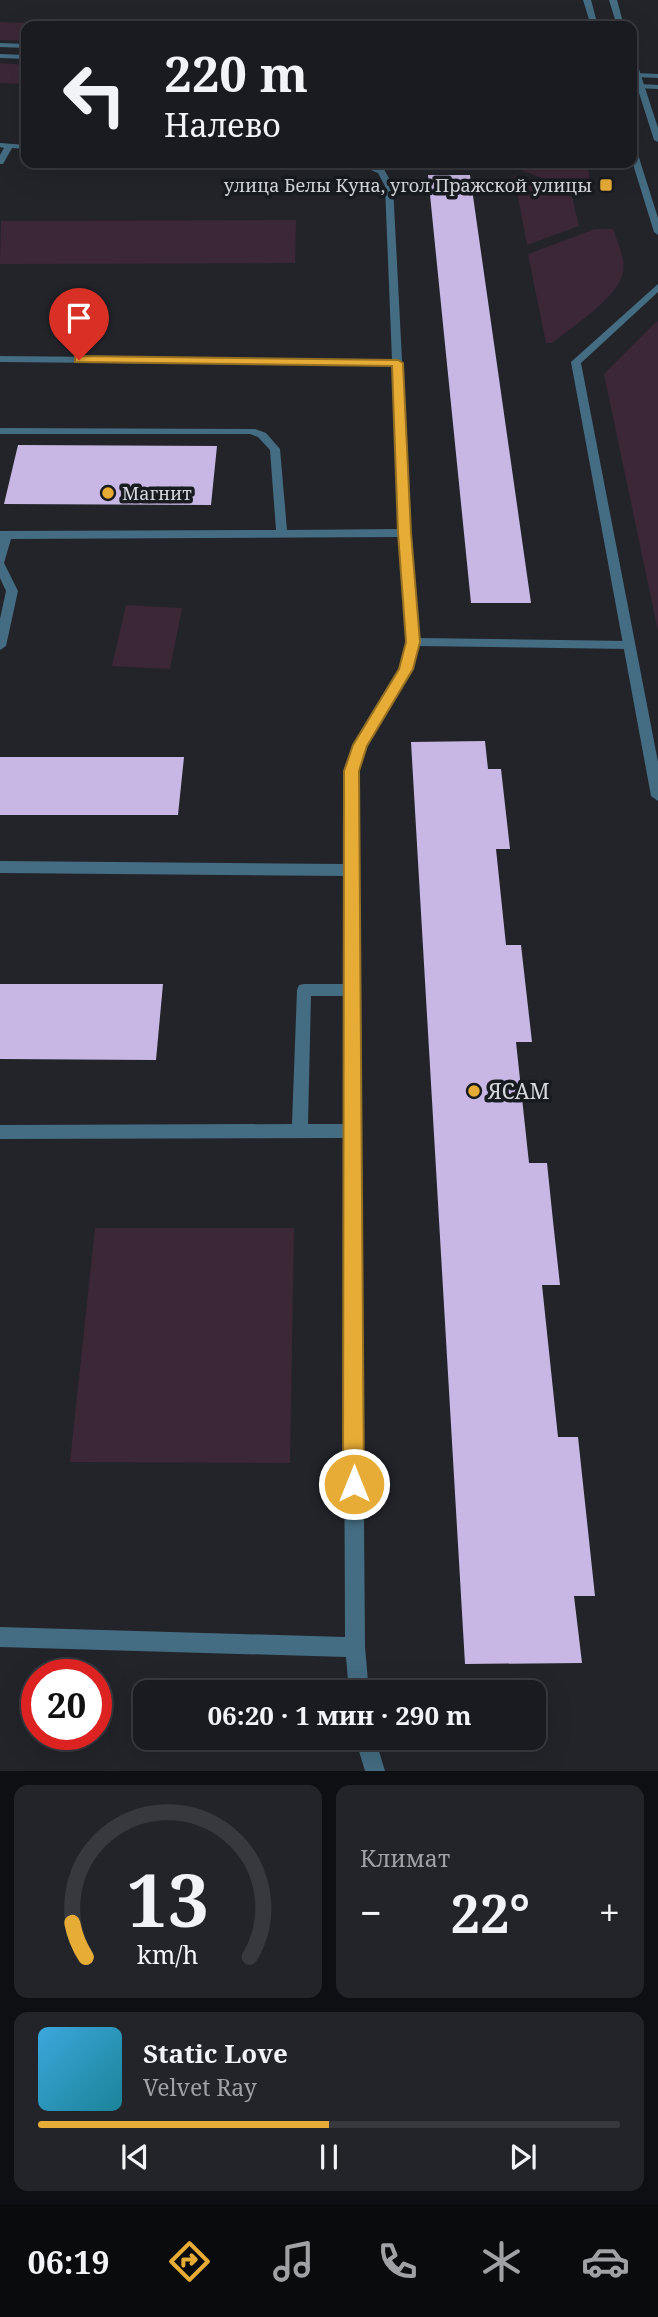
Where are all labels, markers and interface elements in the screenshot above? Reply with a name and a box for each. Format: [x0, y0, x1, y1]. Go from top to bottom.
text: 220 m [164, 40, 308, 106]
icon: left [49, 49, 140, 140]
text: Налево [164, 103, 281, 146]
place label: улица Белы Куна, угол Пражской улицы [224, 173, 592, 197]
marker: улица Белы Куна, угол Пражской улицы [598, 177, 614, 193]
pin [49, 288, 109, 360]
icon: arrive [60, 299, 98, 337]
place label: Магнит [122, 481, 192, 505]
marker: Магнит [100, 485, 116, 501]
place label: ЯСАМ [487, 1077, 550, 1105]
marker: ЯСАМ [466, 1083, 482, 1099]
position arrow [317, 1447, 391, 1521]
speed limit sign: 20 [21, 1659, 112, 1750]
text: 06:20 · 1 мин · 290 m [207, 1697, 472, 1733]
text: Климат [360, 1842, 450, 1874]
text: 13 [127, 1850, 209, 1949]
text: 22° [451, 1877, 530, 1948]
text: − [360, 1886, 382, 1938]
text: + [599, 1886, 620, 1938]
text: km/h [137, 1937, 199, 1971]
text: Static Love [143, 2035, 288, 2071]
text: Velvet Ray [143, 2071, 257, 2103]
icon: previous [116, 2138, 154, 2176]
icon: pause [310, 2138, 348, 2176]
icon: next [504, 2138, 542, 2176]
icon: directions [165, 2237, 214, 2286]
icon: music [269, 2237, 318, 2286]
icon: phone [373, 2237, 422, 2286]
icon: climate [477, 2237, 526, 2286]
icon: car [581, 2237, 630, 2286]
text: 06:19 [28, 2240, 110, 2283]

